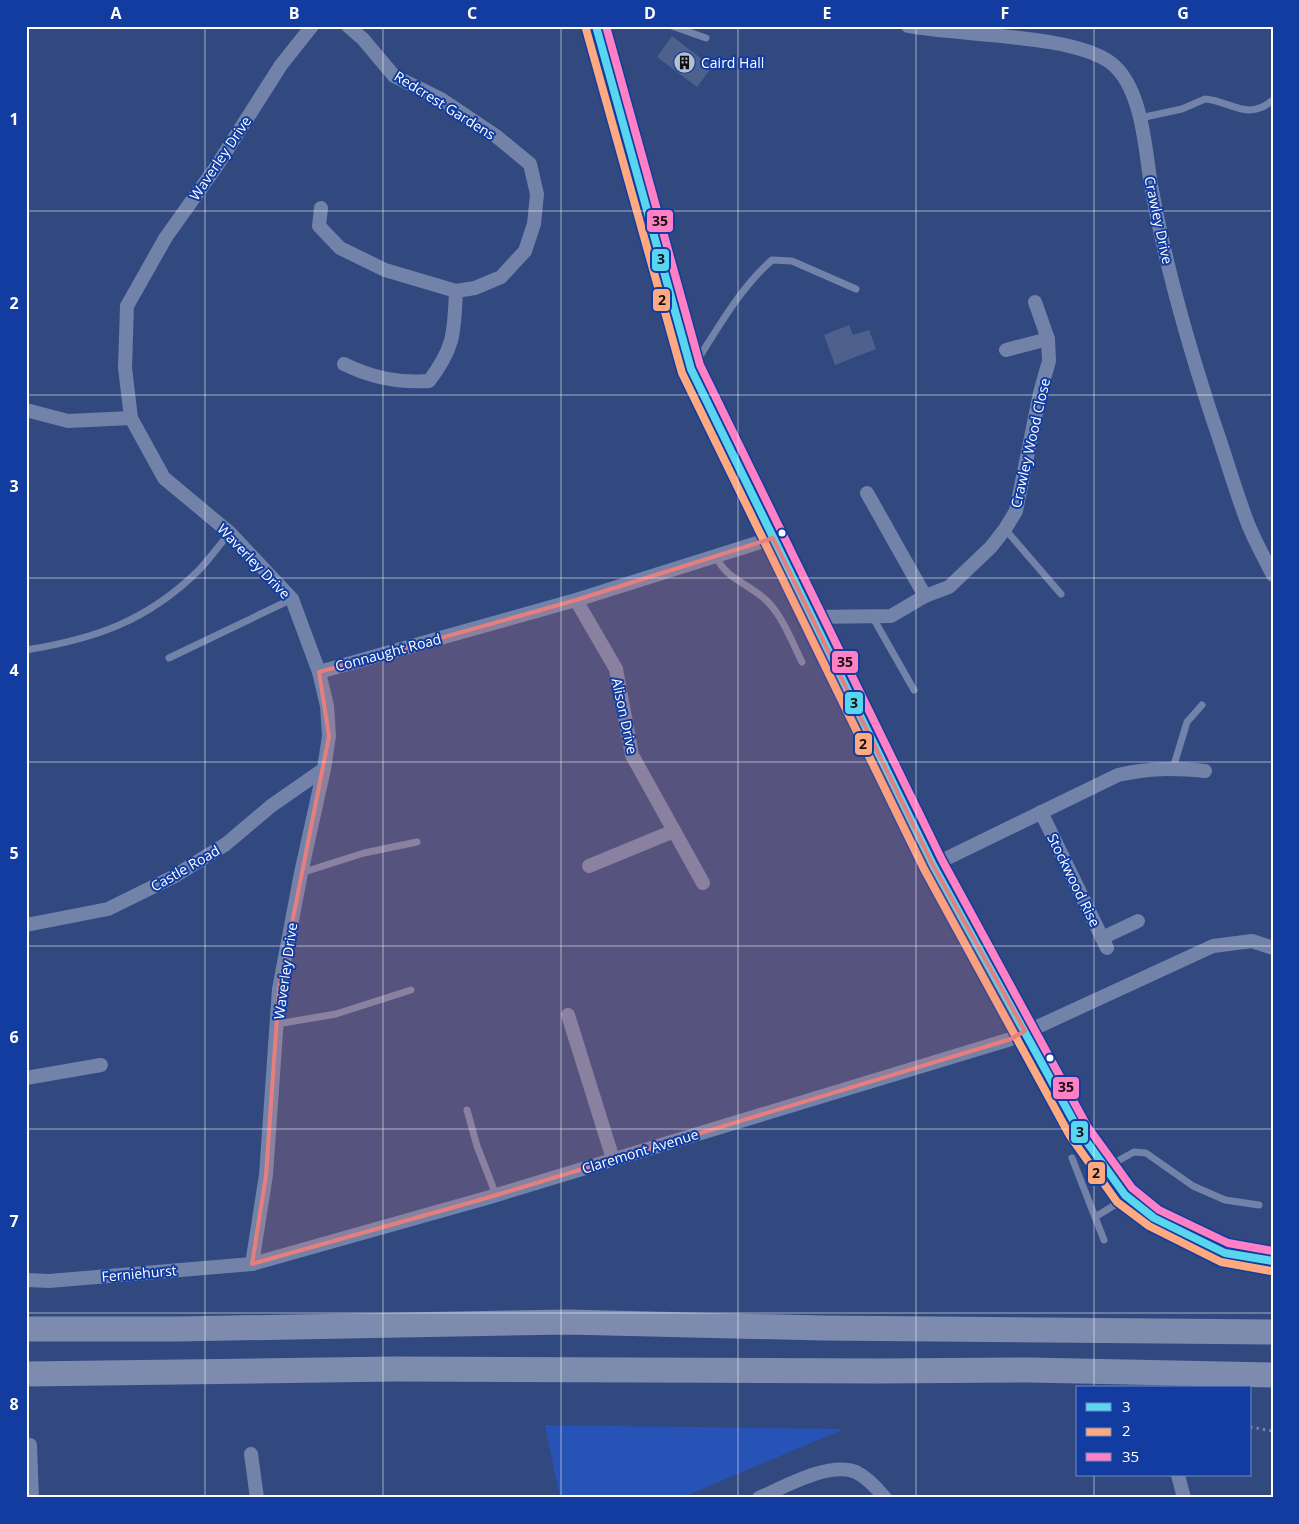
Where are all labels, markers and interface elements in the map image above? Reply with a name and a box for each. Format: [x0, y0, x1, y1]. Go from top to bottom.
text: A [110, 2, 122, 24]
text: B [289, 2, 299, 24]
text: C [467, 2, 477, 24]
text: D [644, 2, 656, 24]
text: E [823, 2, 832, 24]
text: F [1001, 2, 1009, 24]
text: G [1177, 2, 1189, 24]
building icon: Caird Hall [673, 50, 697, 74]
place label: Caird Hall [701, 53, 764, 72]
street label: Redcrest Gardens [391, 66, 500, 144]
text: 1 [9, 108, 19, 130]
street label: Waverley Drive [185, 112, 255, 204]
street label: Crawley Drive [1140, 174, 1178, 266]
line badge: 35 [646, 209, 674, 233]
text: 35 [652, 211, 668, 230]
line badge: 3 [651, 248, 670, 272]
text: 3 [657, 249, 665, 268]
line badge: 2 [652, 288, 671, 312]
text: 2 [658, 290, 666, 309]
text: 2 [9, 292, 19, 314]
street label: Crawley Wood Close [1006, 376, 1054, 510]
text: 3 [9, 475, 19, 497]
street label: Waverley Drive [213, 519, 295, 603]
unlabelled marker [777, 528, 787, 538]
street label: Connaught Road [333, 629, 443, 675]
line badge: 35 [831, 650, 859, 674]
text: 35 [837, 652, 853, 671]
text: 4 [9, 659, 19, 681]
street label: Alison Drive [608, 676, 642, 756]
line badge: 3 [844, 691, 864, 715]
text: 3 [850, 693, 858, 712]
line badge: 2 [854, 732, 873, 756]
text: 2 [859, 734, 867, 753]
street label: Stockwood Rise [1043, 830, 1105, 930]
street label: Castle Road [147, 841, 223, 895]
text: 5 [9, 842, 19, 864]
street label: Waverley Drive [269, 921, 301, 1021]
text: 6 [9, 1026, 19, 1048]
unlabelled marker [1045, 1053, 1055, 1063]
line badge: 35 [1052, 1076, 1080, 1100]
text: 35 [1058, 1077, 1074, 1096]
line badge: 3 [1070, 1120, 1089, 1144]
text: 3 [1076, 1122, 1084, 1141]
street label: Claremont Avenue [579, 1124, 701, 1178]
line badge: 2 [1087, 1161, 1106, 1185]
text: 2 [1092, 1163, 1100, 1182]
text: 7 [9, 1210, 19, 1232]
street label: Ferniehurst [101, 1260, 177, 1286]
legend [1076, 1386, 1252, 1476]
text: 8 [9, 1393, 19, 1415]
text: 3 [1122, 1396, 1131, 1416]
text: 2 [1122, 1420, 1131, 1440]
text: 35 [1122, 1446, 1139, 1466]

